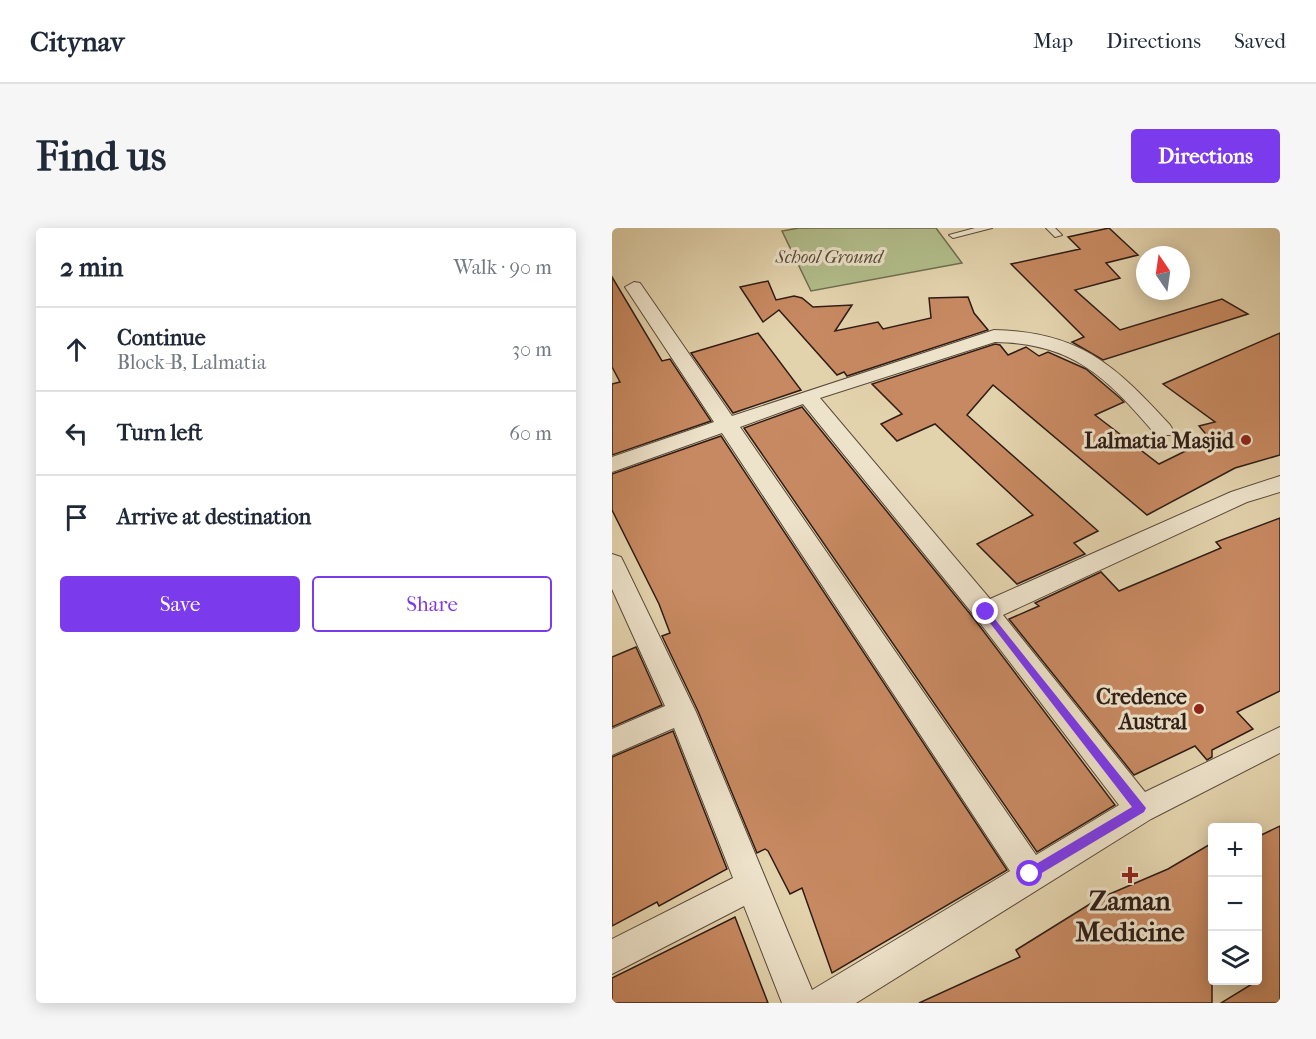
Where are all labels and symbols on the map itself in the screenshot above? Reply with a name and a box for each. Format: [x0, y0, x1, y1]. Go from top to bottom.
north arrow [1136, 246, 1190, 300]
park label: School Ground [775, 247, 885, 268]
place label: Lalmatia Masjid [1084, 428, 1235, 454]
marker: Lalmatia Masjid [1239, 433, 1253, 447]
route end [972, 598, 998, 624]
place label: Credence Austral [1096, 684, 1188, 735]
marker: Credence Austral [1192, 702, 1206, 716]
route start [1016, 860, 1042, 886]
marker: Zaman Medicine [1123, 868, 1137, 882]
place label: Zaman Medicine [1075, 885, 1185, 948]

